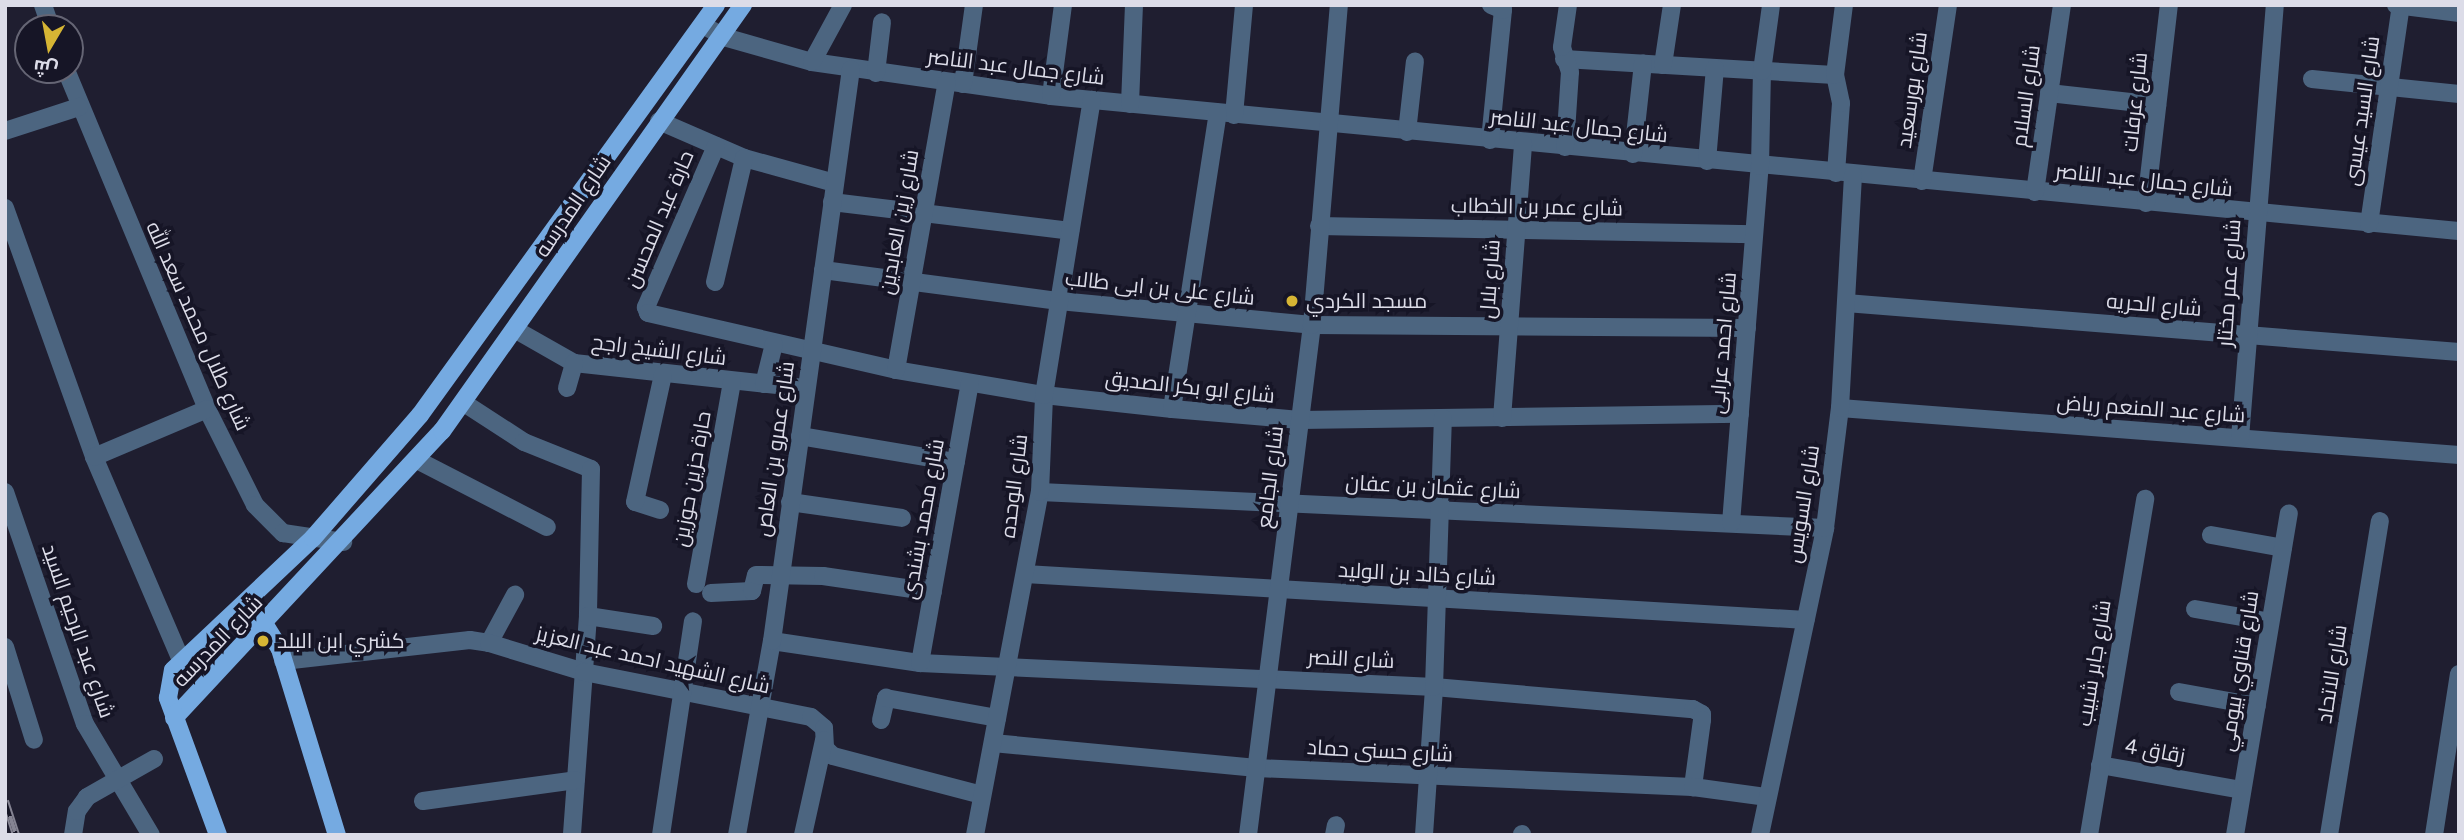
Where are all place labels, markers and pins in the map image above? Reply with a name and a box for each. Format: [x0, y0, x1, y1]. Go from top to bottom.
place label: مسجد الكردي [1306, 288, 1427, 314]
marker: مسجد الكردي [1284, 293, 1300, 309]
place label: كشري ابن البلد [277, 628, 405, 654]
marker: كشري ابن البلد [255, 633, 271, 649]

